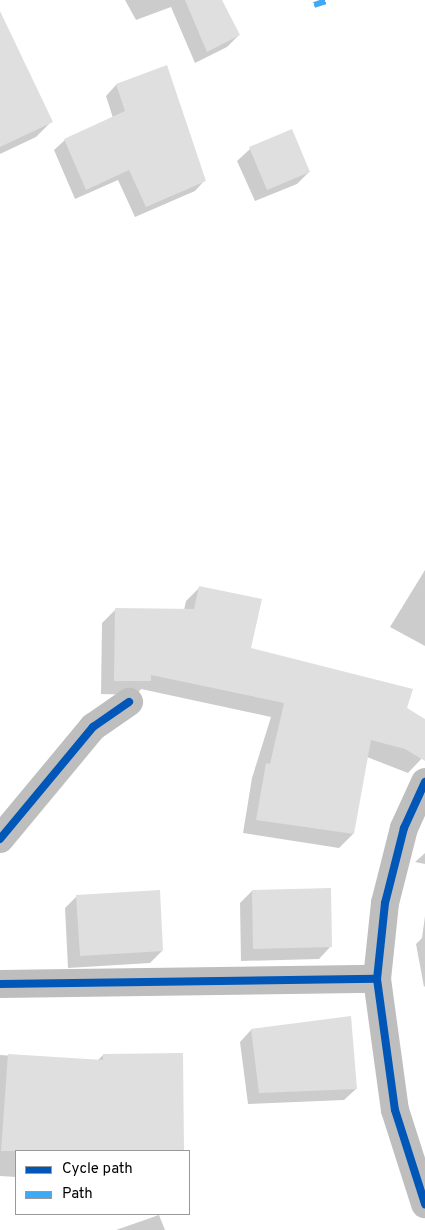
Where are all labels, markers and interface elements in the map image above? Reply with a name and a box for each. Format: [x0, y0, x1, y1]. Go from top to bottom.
legend [15, 1150, 190, 1215]
text: Cycle path [62, 1160, 133, 1179]
text: Path [62, 1185, 93, 1204]

